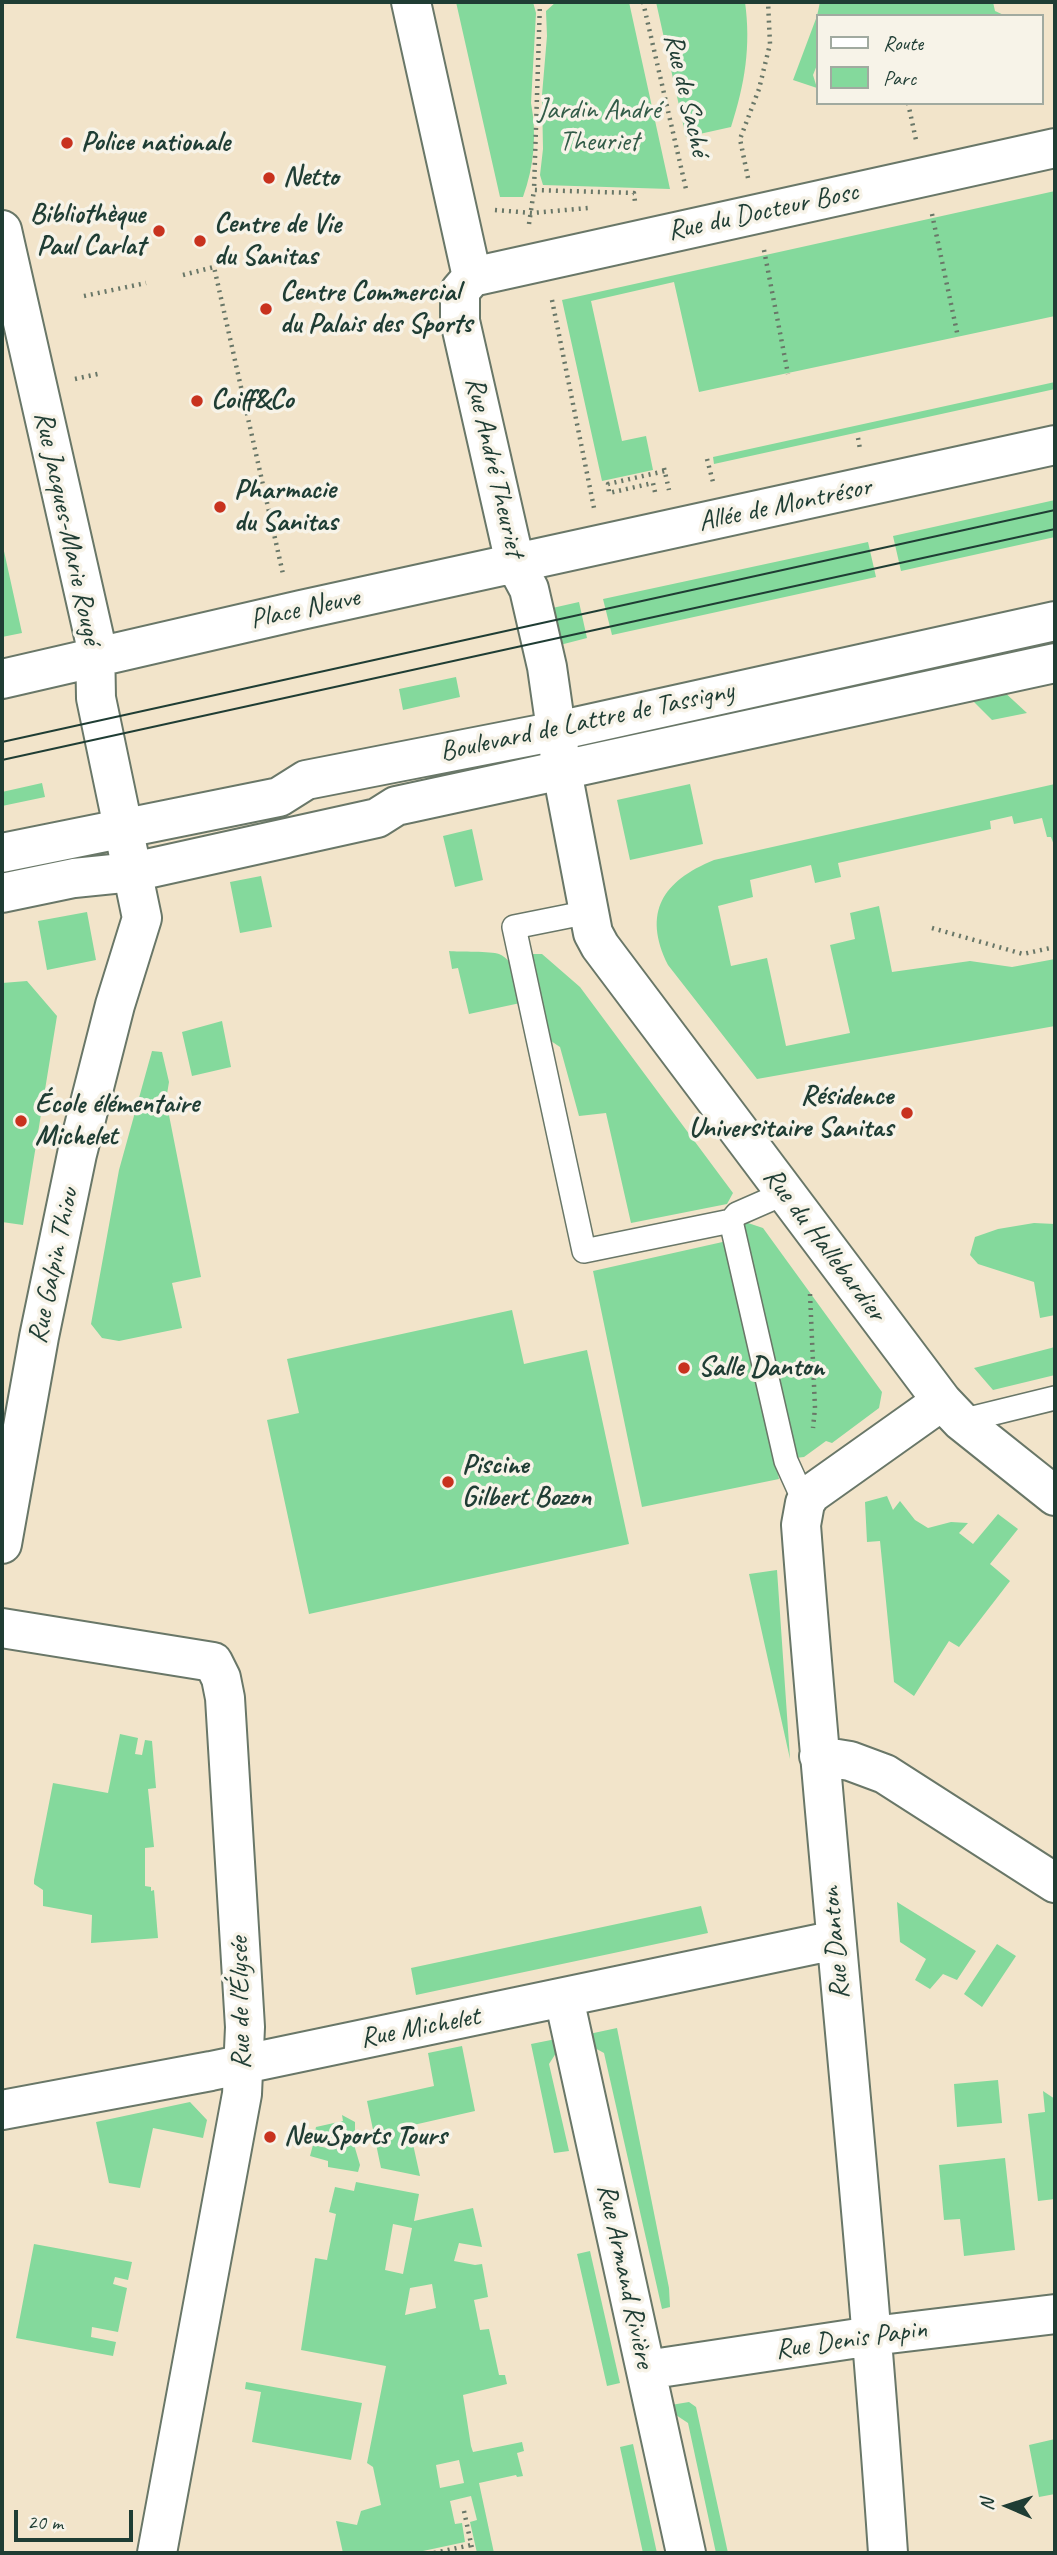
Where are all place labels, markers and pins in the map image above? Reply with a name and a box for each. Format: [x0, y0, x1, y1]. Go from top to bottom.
place label: Police nationale [81, 126, 230, 160]
marker: Police nationale [59, 135, 75, 151]
place label: Netto [283, 161, 339, 195]
marker: Netto [261, 170, 277, 186]
place label: Bibliothèque Paul Carlat [30, 198, 145, 264]
place label: Centre de Vie du Sanitas [214, 208, 341, 274]
marker: Bibliothèque Paul Carlat [151, 223, 167, 239]
marker: Centre de Vie du Sanitas [192, 233, 208, 249]
place label: Centre Commercial du Palais des Sports [280, 276, 472, 342]
marker: Centre Commercial du Palais des Sports [258, 301, 274, 317]
place label: Coiff&Co [211, 384, 293, 418]
marker: Coiff&Co [189, 393, 205, 409]
place label: Pharmacie du Sanitas [234, 474, 337, 540]
marker: Pharmacie du Sanitas [212, 499, 228, 515]
place label: Résidence Universitaire Sanitas [689, 1080, 893, 1146]
place label: École élémentaire Michelet [35, 1088, 199, 1154]
marker: Résidence Universitaire Sanitas [899, 1105, 915, 1121]
marker: École élémentaire Michelet [13, 1113, 29, 1129]
place label: Salle Danton [698, 1351, 824, 1385]
marker: Salle Danton [676, 1360, 692, 1376]
place label: Piscine Gilbert Bozon [462, 1449, 591, 1515]
marker: Piscine Gilbert Bozon [440, 1474, 456, 1490]
place label: NewSports Tours [284, 2120, 447, 2154]
marker: NewSports Tours [262, 2129, 278, 2145]

